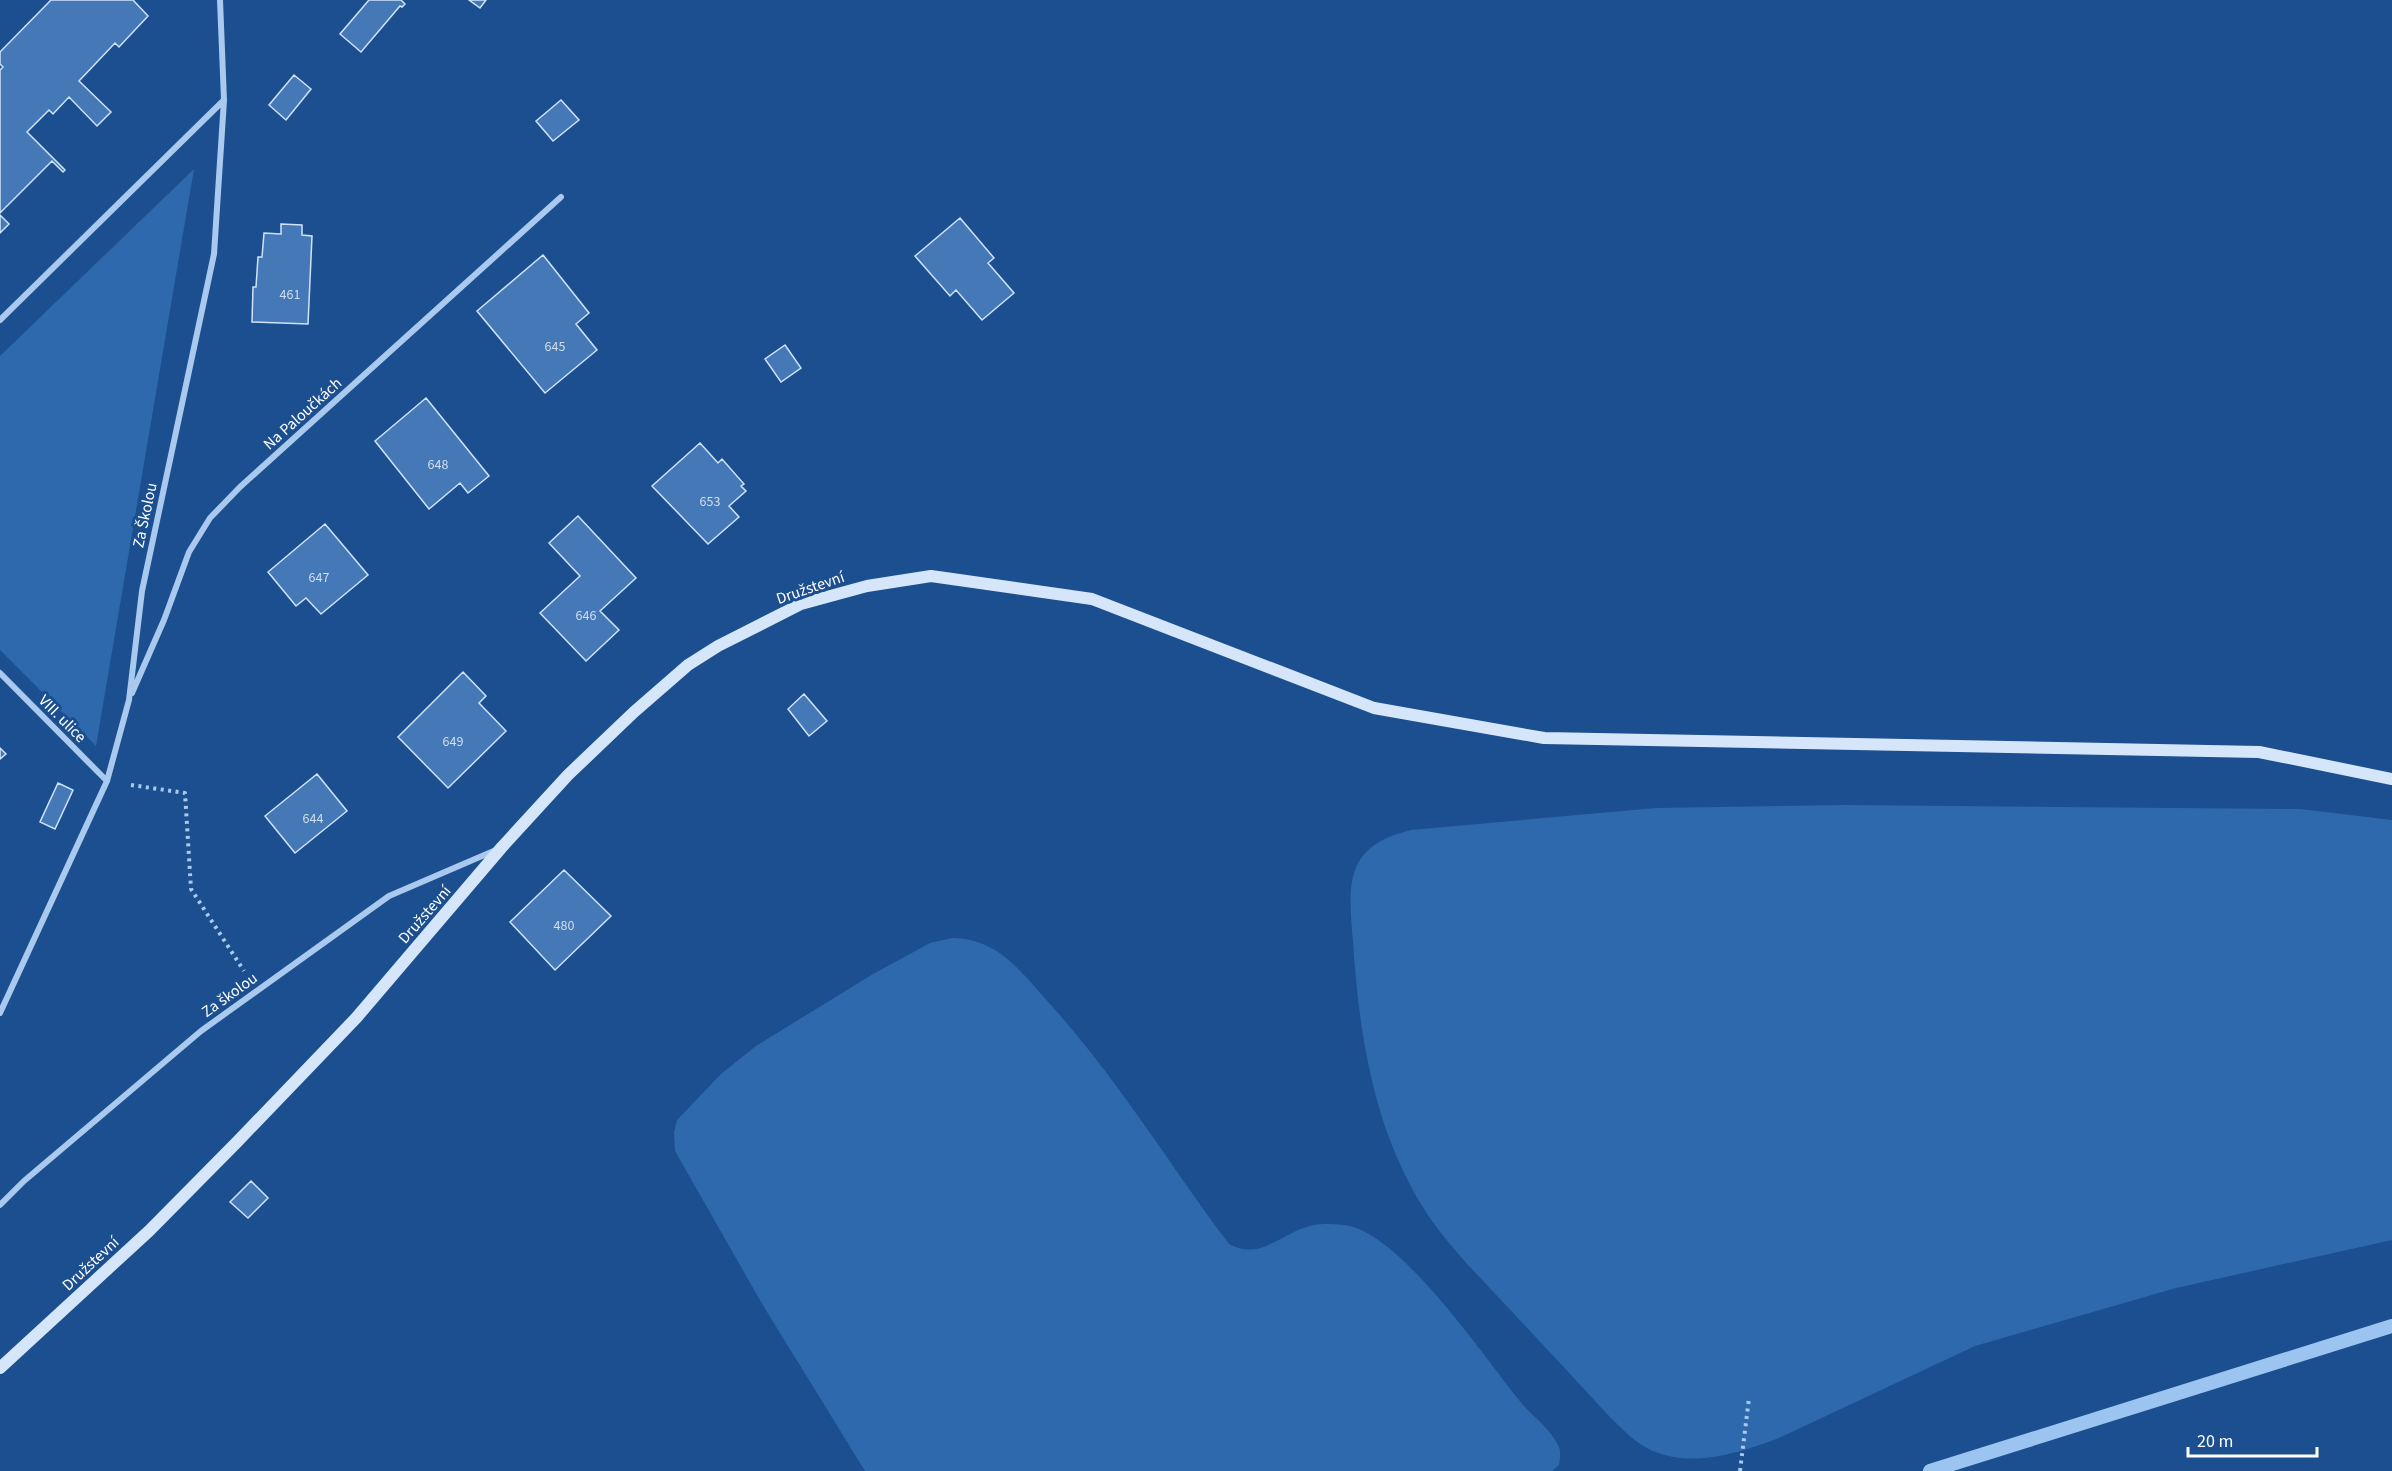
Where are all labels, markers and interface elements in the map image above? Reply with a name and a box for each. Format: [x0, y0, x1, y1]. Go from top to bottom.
house number: 461 [280, 285, 300, 305]
house number: 645 [545, 337, 565, 357]
street label: Na Paloučkách [259, 373, 347, 455]
house number: 648 [428, 455, 448, 475]
street label: Za Školou [127, 481, 163, 550]
house number: 653 [700, 492, 720, 512]
street label: Družstevní [773, 566, 848, 610]
house number: 647 [309, 568, 329, 588]
house number: 646 [576, 606, 596, 626]
street label: VIII. ulice [33, 690, 91, 748]
house number: 649 [443, 732, 463, 752]
house number: 644 [303, 809, 323, 829]
street label: Družstevní [393, 880, 457, 949]
house number: 480 [554, 916, 574, 936]
street label: Za školou [197, 967, 262, 1023]
street label: Družstevní [57, 1231, 125, 1296]
scale bar [2188, 1420, 2317, 1458]
text: 20 m [2197, 1429, 2233, 1454]

